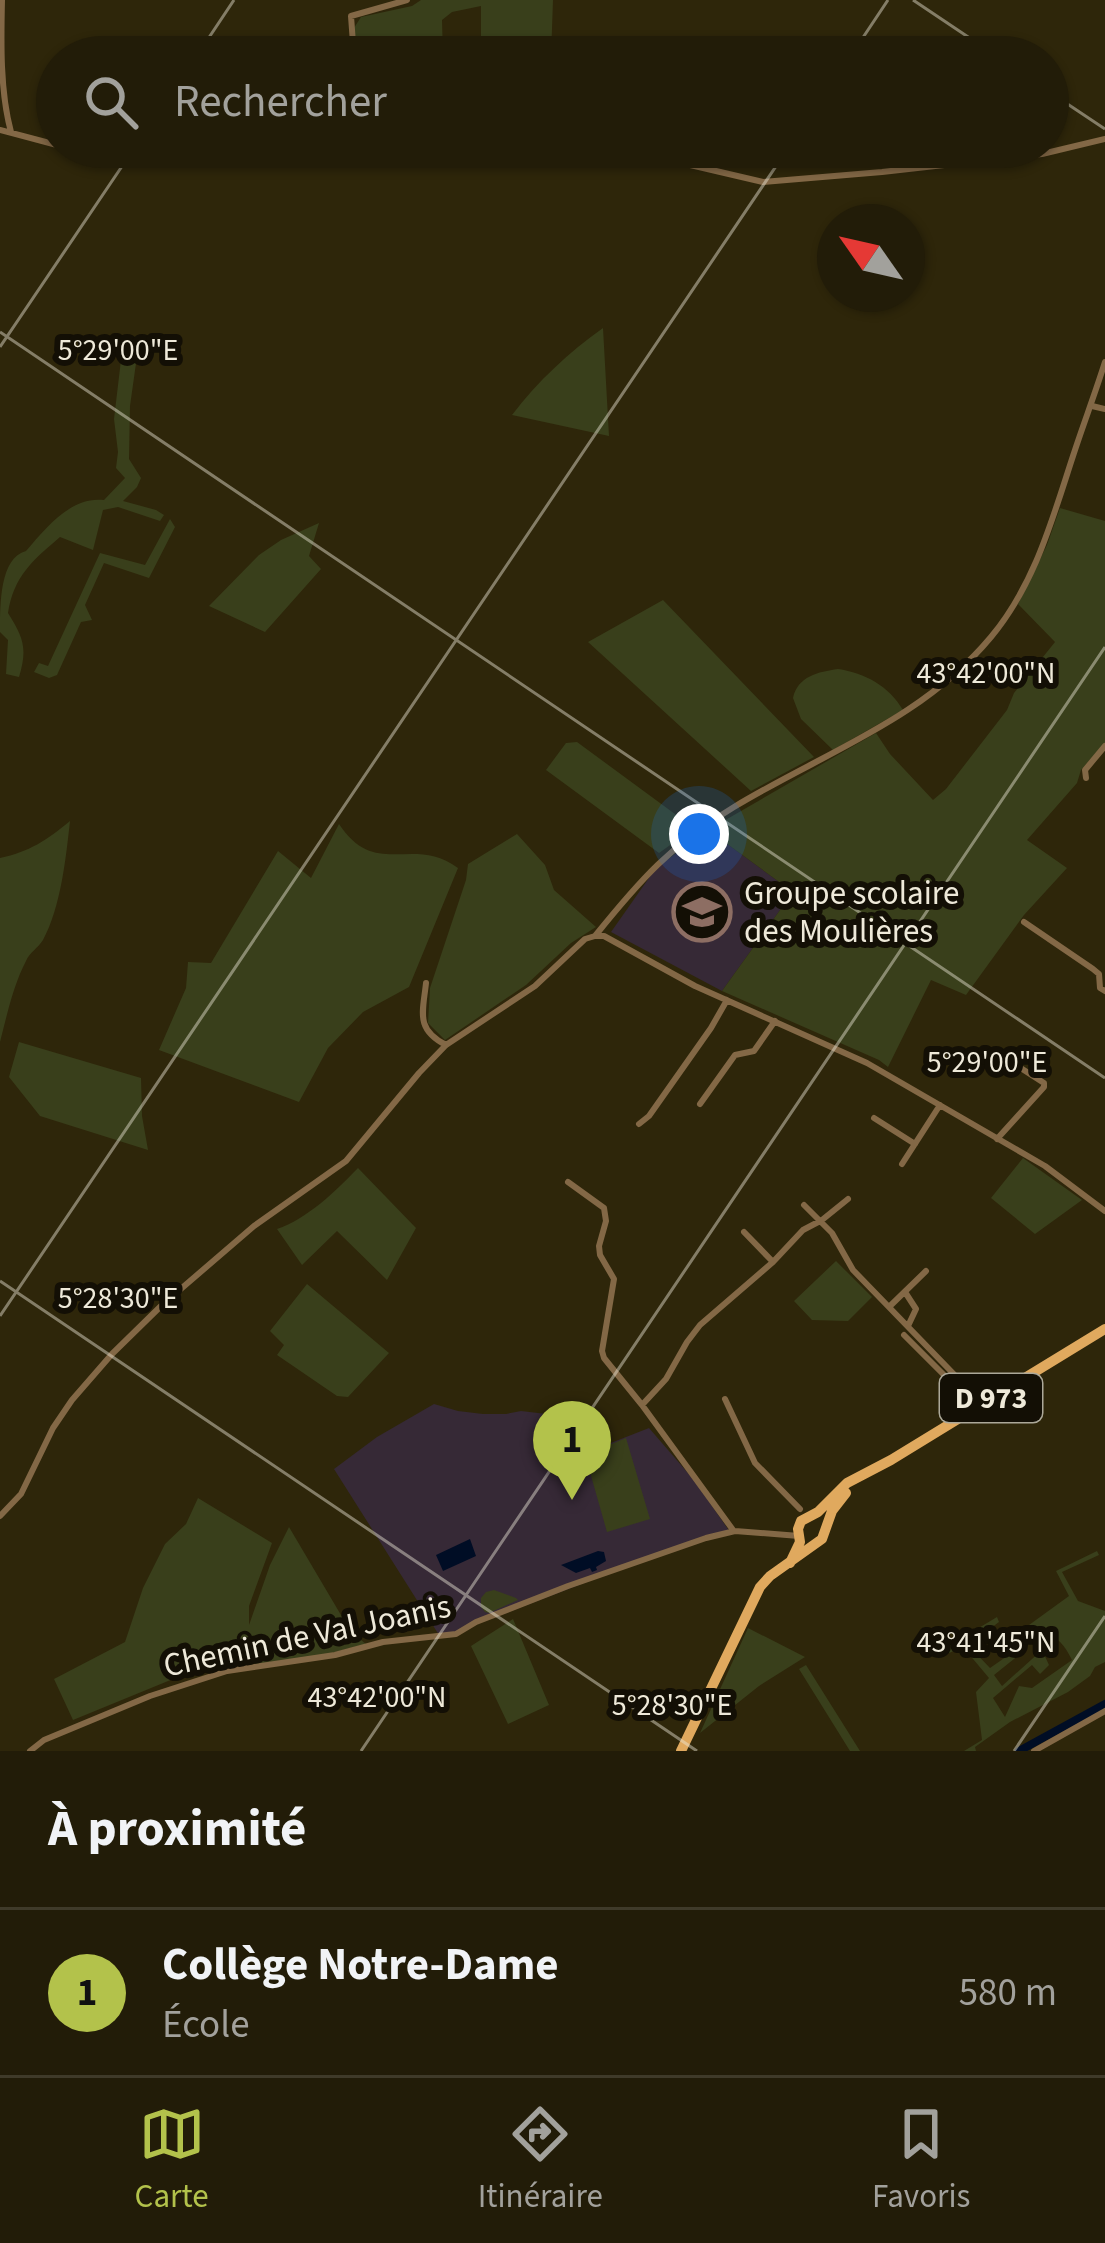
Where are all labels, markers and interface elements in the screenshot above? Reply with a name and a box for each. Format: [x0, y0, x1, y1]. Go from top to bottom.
search box [36, 36, 1069, 168]
icon: search [78, 69, 144, 135]
text: Rechercher [174, 70, 387, 134]
north arrow [817, 204, 925, 312]
text: 5°29'00"E [58, 329, 178, 372]
text: 43°42'00"N [916, 652, 1056, 695]
your location [669, 804, 729, 864]
place label: Groupe scolaire des Moulières [744, 870, 959, 955]
school or university icon: Groupe scolaire des Moulières [671, 881, 733, 943]
text: 5°29'00"E [927, 1041, 1047, 1084]
text: 5°28'30"E [58, 1277, 178, 1320]
road number: D 973 [940, 1374, 1042, 1422]
pin: 1 [533, 1401, 611, 1500]
street label: Chemin de Val Joanis [159, 1583, 455, 1689]
text: 43°41'45"N [916, 1621, 1056, 1664]
text: 43°42'00"N [307, 1676, 447, 1719]
text: 5°28'30"E [612, 1684, 732, 1727]
text: À proximité [48, 1793, 306, 1865]
text: Collège Notre-Dame [162, 1933, 559, 1997]
text: 1 [77, 1965, 97, 2021]
text: 580 m [959, 1965, 1057, 2021]
text: École [162, 1997, 250, 2053]
tab: Carte [135, 2101, 209, 2220]
tab: Itinéraire [478, 2101, 603, 2220]
tab: Favoris [872, 2101, 970, 2220]

